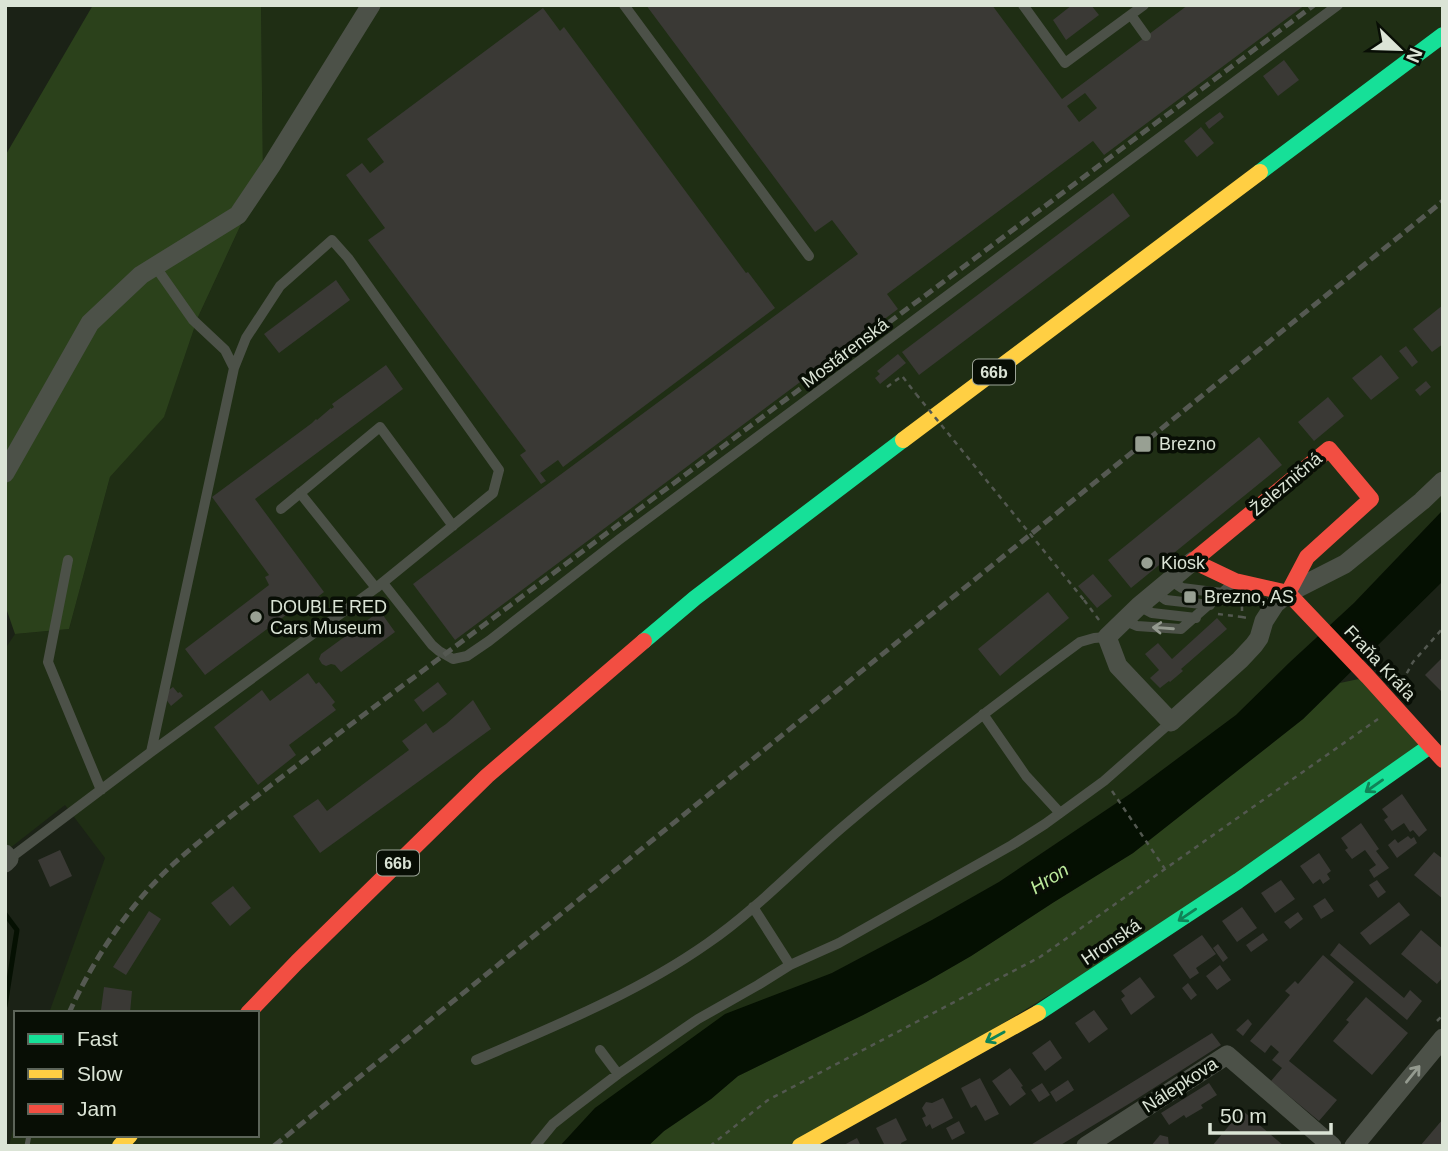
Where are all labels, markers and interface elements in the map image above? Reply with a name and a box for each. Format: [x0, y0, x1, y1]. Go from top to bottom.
north arrow [1364, 14, 1434, 84]
text: N [1402, 45, 1427, 66]
street label: Mostárenská [798, 313, 893, 392]
road number: 66b [973, 360, 1015, 384]
marker: Brezno [1133, 434, 1153, 454]
place label: Brezno [1159, 434, 1216, 454]
street label: Železničná [1246, 448, 1327, 520]
place label: Kiosk [1161, 553, 1206, 573]
marker: Kiosk [1139, 555, 1155, 571]
place label: Brezno, AS [1204, 587, 1294, 607]
marker: Brezno, AS [1182, 589, 1198, 605]
place label: DOUBLE RED Cars Museum [270, 597, 387, 638]
marker: DOUBLE RED Cars Museum [248, 609, 264, 625]
one-way arrow [1152, 621, 1175, 634]
street label: Fraňa Kráľa [1340, 621, 1420, 705]
one-way arrow [1365, 779, 1384, 793]
road number: 66b [377, 850, 419, 876]
water label: Hron [1026, 859, 1072, 898]
one-way arrow [1178, 908, 1197, 922]
street label: Hronská [1078, 914, 1145, 969]
legend [14, 1011, 259, 1137]
text: Fast [77, 1027, 118, 1050]
one-way arrow [986, 1031, 1006, 1045]
street label: Nálepkova [1139, 1053, 1222, 1117]
text: Slow [77, 1062, 123, 1085]
one-way arrow [1405, 1065, 1421, 1083]
scale bar [1210, 1092, 1331, 1136]
text: Jam [77, 1097, 117, 1120]
text: 50 m [1220, 1104, 1267, 1127]

